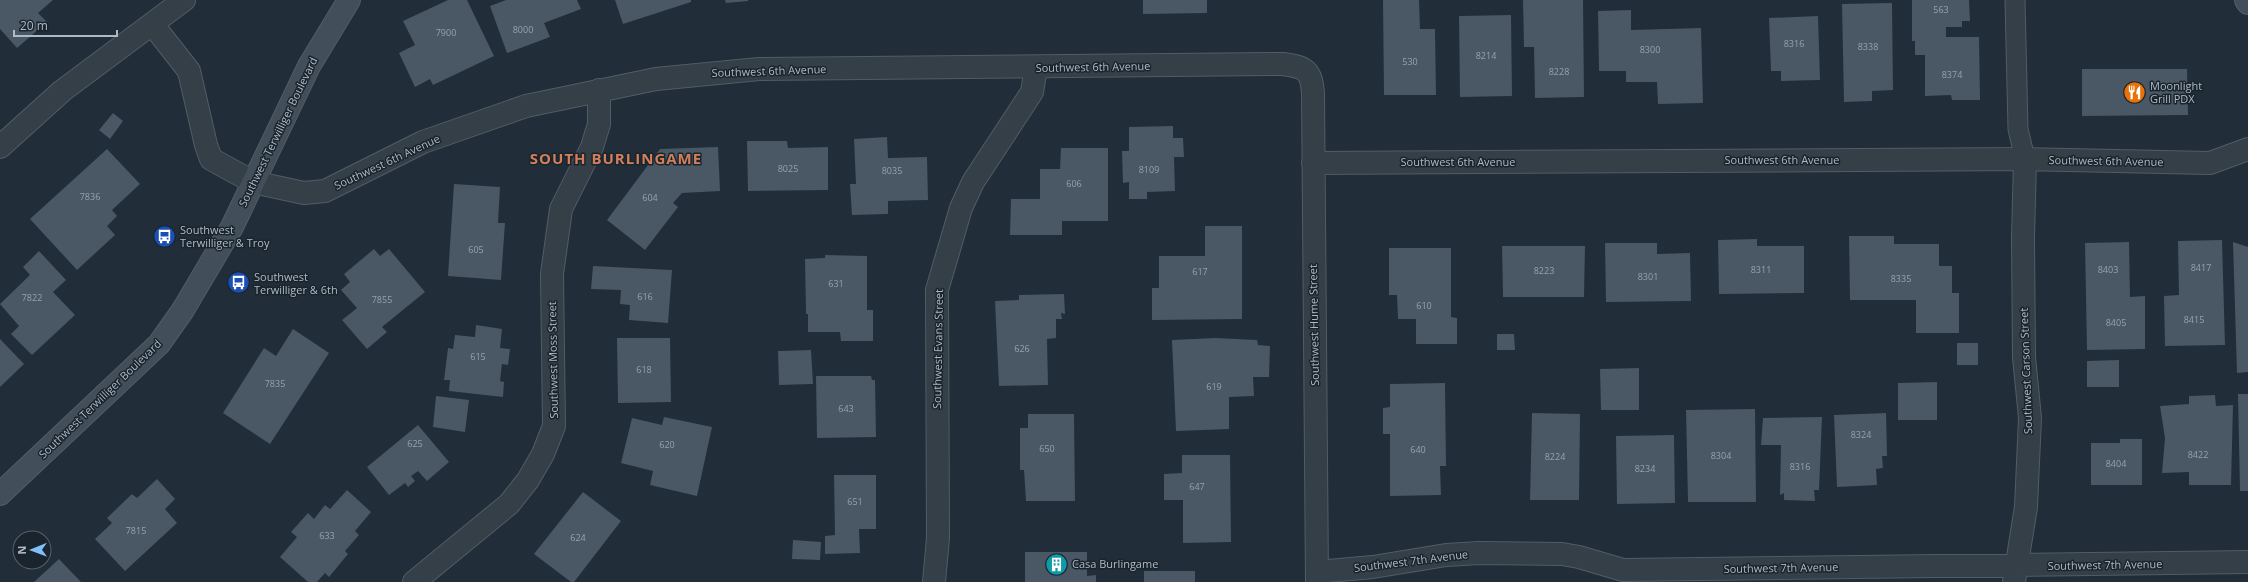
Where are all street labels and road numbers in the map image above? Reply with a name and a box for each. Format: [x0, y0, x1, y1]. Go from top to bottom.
street label: Southwest Terwilliger Boulevard [235, 54, 320, 209]
street label: Southwest 6th Avenue [1035, 58, 1151, 75]
street label: Southwest 6th Avenue [711, 61, 827, 80]
street label: Southwest 6th Avenue [332, 130, 442, 193]
street label: Southwest 6th Avenue [1725, 152, 1839, 167]
street label: Southwest 6th Avenue [2048, 152, 2164, 169]
street label: Southwest 6th Avenue [1401, 154, 1515, 169]
street label: Southwest Hume Street [1305, 264, 1322, 386]
street label: Southwest Evans Street [929, 289, 946, 409]
street label: Southwest Moss Street [544, 301, 561, 419]
street label: Southwest Carson Street [2016, 307, 2035, 434]
street label: Southwest Terwilliger Boulevard [35, 336, 164, 461]
street label: Southwest 7th Avenue [1353, 546, 1469, 575]
street label: Southwest 7th Avenue [2047, 556, 2163, 573]
street label: Southwest 7th Avenue [1723, 559, 1839, 576]

